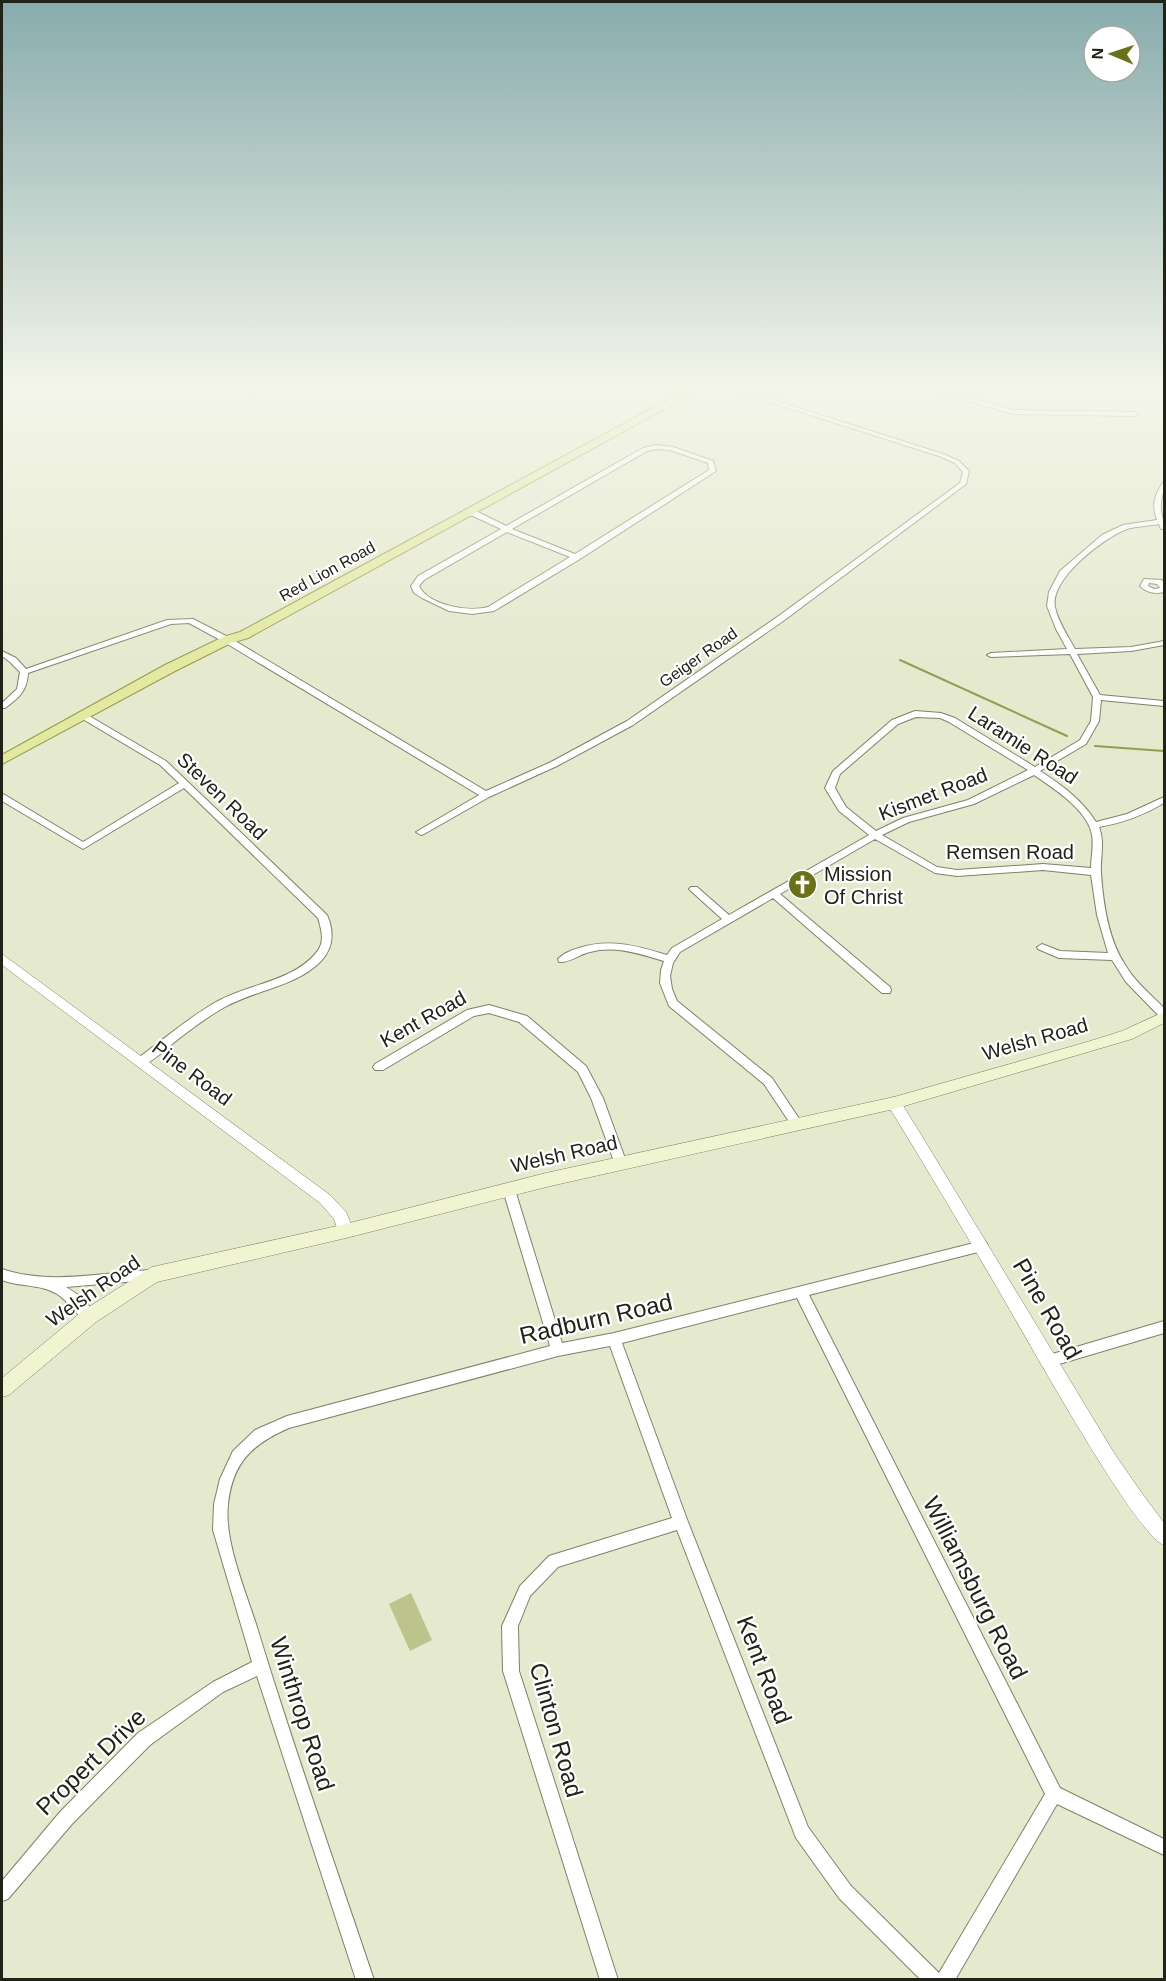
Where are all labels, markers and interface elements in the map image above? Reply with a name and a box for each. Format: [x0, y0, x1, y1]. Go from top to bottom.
north arrow [1082, 24, 1142, 84]
text: N [1089, 47, 1106, 60]
street label: Red Lion Road [276, 538, 378, 605]
street label: Geiger Road [656, 624, 740, 690]
street label: Laramie Road [964, 702, 1082, 788]
street label: Steven Road [173, 748, 271, 844]
street label: Kismet Road [876, 763, 990, 825]
street label: Remsen Road [946, 841, 1074, 863]
place label: Mission Of Christ [824, 863, 903, 908]
church icon: Mission Of Christ [787, 869, 819, 901]
street label: Kent Road [376, 986, 470, 1052]
street label: Welsh Road [980, 1013, 1090, 1065]
street label: Pine Road [148, 1036, 236, 1110]
street label: Welsh Road [509, 1131, 619, 1177]
street label: Welsh Road [42, 1251, 144, 1331]
street label: Pine Road [1008, 1253, 1087, 1364]
street label: Radburn Road [517, 1288, 675, 1349]
street label: Williamsburg Road [918, 1492, 1033, 1684]
street label: Kent Road [732, 1612, 797, 1728]
street label: Winthrop Road [265, 1634, 340, 1794]
street label: Clinton Road [524, 1659, 589, 1800]
street label: Propert Drive [30, 1703, 151, 1820]

